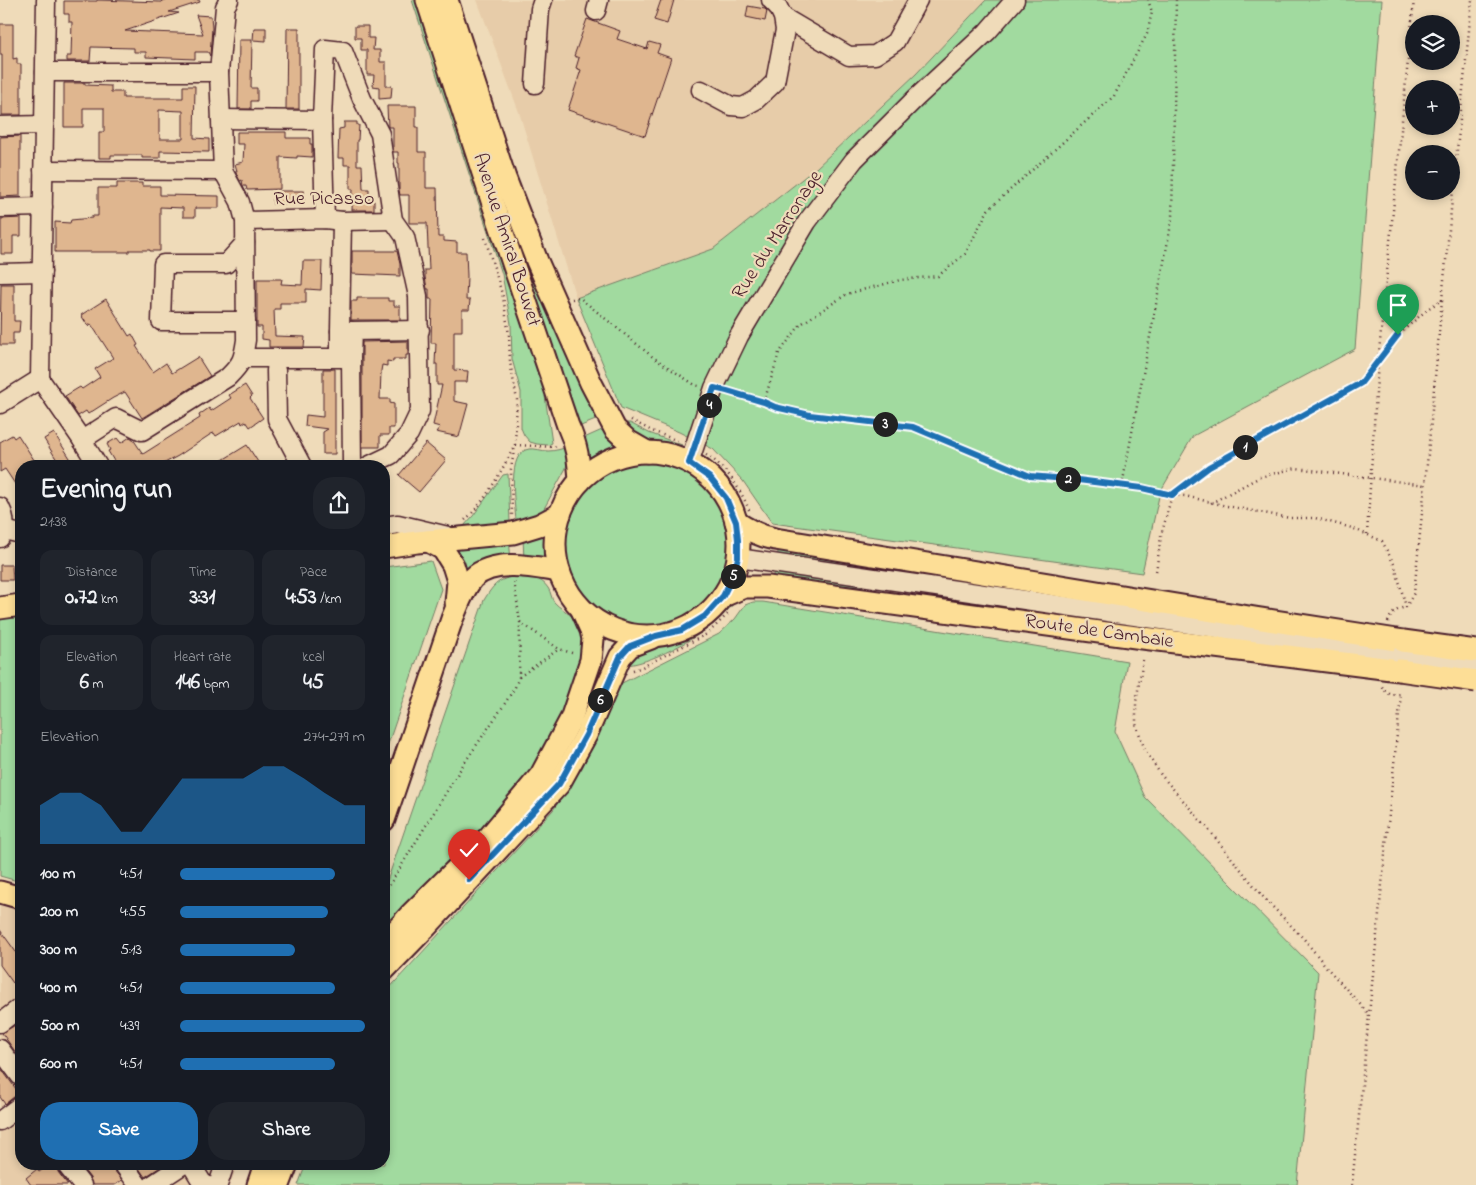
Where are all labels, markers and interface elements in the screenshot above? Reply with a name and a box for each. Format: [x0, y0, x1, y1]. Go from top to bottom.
map controls [1405, 15, 1460, 200]
button: layers [1405, 15, 1460, 70]
button: + [1405, 80, 1460, 135]
button: − [1405, 145, 1460, 200]
street label: Avenue Amiral Bouvet [464, 150, 548, 331]
street label: Rue du Marronage [725, 165, 831, 306]
street label: Rue Picasso [274, 185, 374, 214]
pin [1377, 284, 1419, 335]
icon: arrive [1384, 291, 1412, 319]
pin: 4 [696, 392, 722, 418]
text: 4 [707, 395, 712, 416]
pin: 3 [872, 412, 898, 436]
text: 3 [883, 414, 888, 435]
pin: 1 [1232, 434, 1258, 460]
text: 1 [1243, 437, 1248, 458]
pin: 2 [1056, 466, 1080, 492]
text: 2 [1065, 469, 1072, 490]
text: Evening run [40, 470, 172, 511]
button: share [313, 477, 365, 529]
text: 21:38 [40, 510, 67, 534]
text: Distance [66, 562, 117, 583]
text: Time [189, 562, 216, 583]
text: Pace [300, 562, 327, 583]
pin: 5 [720, 564, 746, 588]
text: 5 [729, 566, 738, 587]
text: 0.72 [65, 583, 97, 613]
text: 3:31 [190, 583, 215, 613]
text: 4:53 [286, 583, 317, 613]
text: km [97, 589, 118, 610]
text: /km [317, 589, 341, 610]
street label: Route de Cambaie [1023, 607, 1175, 657]
text: Elevation [66, 647, 117, 668]
text: Heart rate [174, 647, 231, 668]
text: kcal [302, 647, 325, 668]
text: 6 [80, 668, 89, 698]
text: 146 [176, 668, 200, 698]
text: 45 [303, 668, 324, 698]
text: m [89, 674, 103, 695]
text: bpm [200, 674, 229, 695]
pin: 6 [588, 688, 612, 712]
text: 6 [597, 690, 604, 711]
text: Elevation [40, 725, 99, 749]
text: 274–279 m [303, 725, 365, 749]
pin [448, 829, 490, 880]
icon: check [455, 836, 483, 864]
text: 100 m [40, 862, 75, 886]
text: 4:51 [120, 862, 142, 886]
text: 200 m [40, 900, 78, 924]
text: 4:55 [120, 900, 146, 924]
text: 300 m [40, 938, 77, 962]
text: 5:13 [120, 938, 142, 962]
text: 400 m [40, 976, 77, 1000]
text: 4:51 [120, 976, 142, 1000]
text: 500 m [40, 1014, 79, 1038]
text: 4:39 [120, 1014, 139, 1038]
text: 600 m [40, 1052, 77, 1076]
text: 4:51 [120, 1052, 142, 1076]
button: Save [40, 1102, 198, 1160]
button: Share [208, 1102, 365, 1160]

